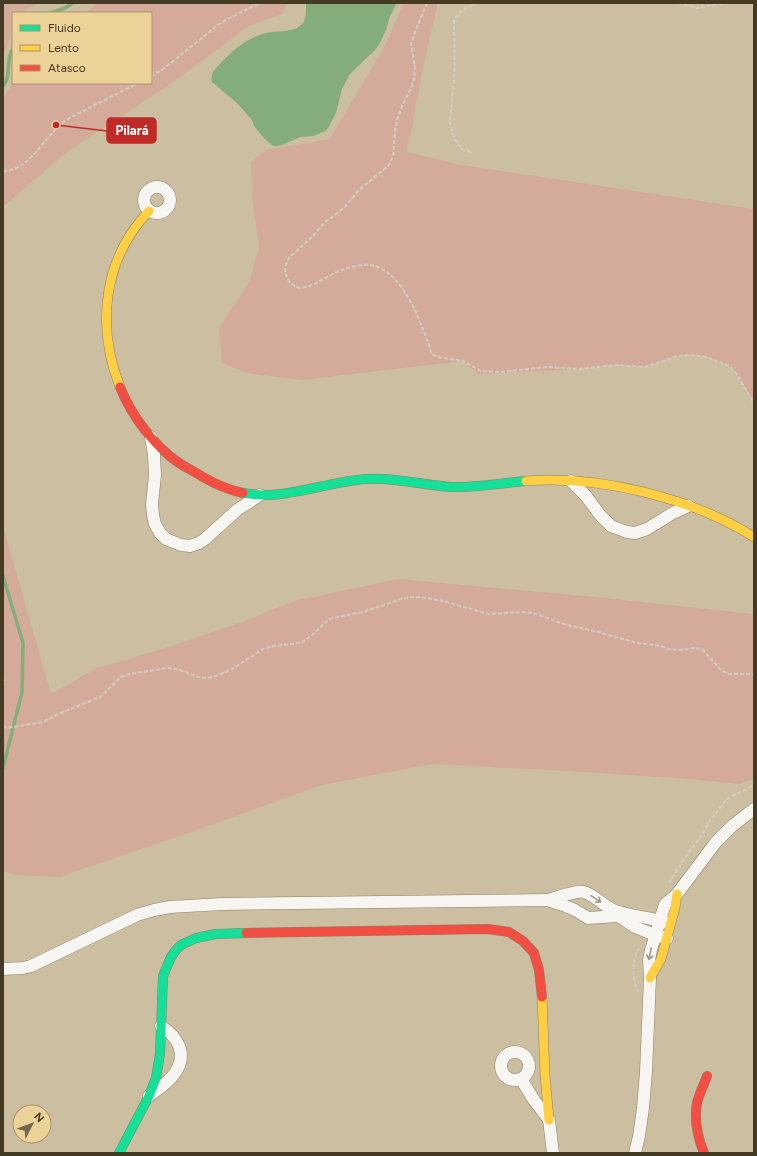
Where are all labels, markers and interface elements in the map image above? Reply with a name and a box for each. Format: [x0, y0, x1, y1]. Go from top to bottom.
legend [12, 12, 152, 84]
text: Fluido [48, 21, 81, 35]
text: Lento [48, 41, 79, 55]
text: Atasco [48, 61, 86, 75]
callout: Pilará [107, 118, 156, 143]
text: Pilará [115, 123, 149, 138]
one-way arrow [590, 895, 601, 903]
one-way arrow [646, 947, 654, 960]
north arrow [12, 1104, 52, 1144]
text: N [31, 1110, 47, 1125]

